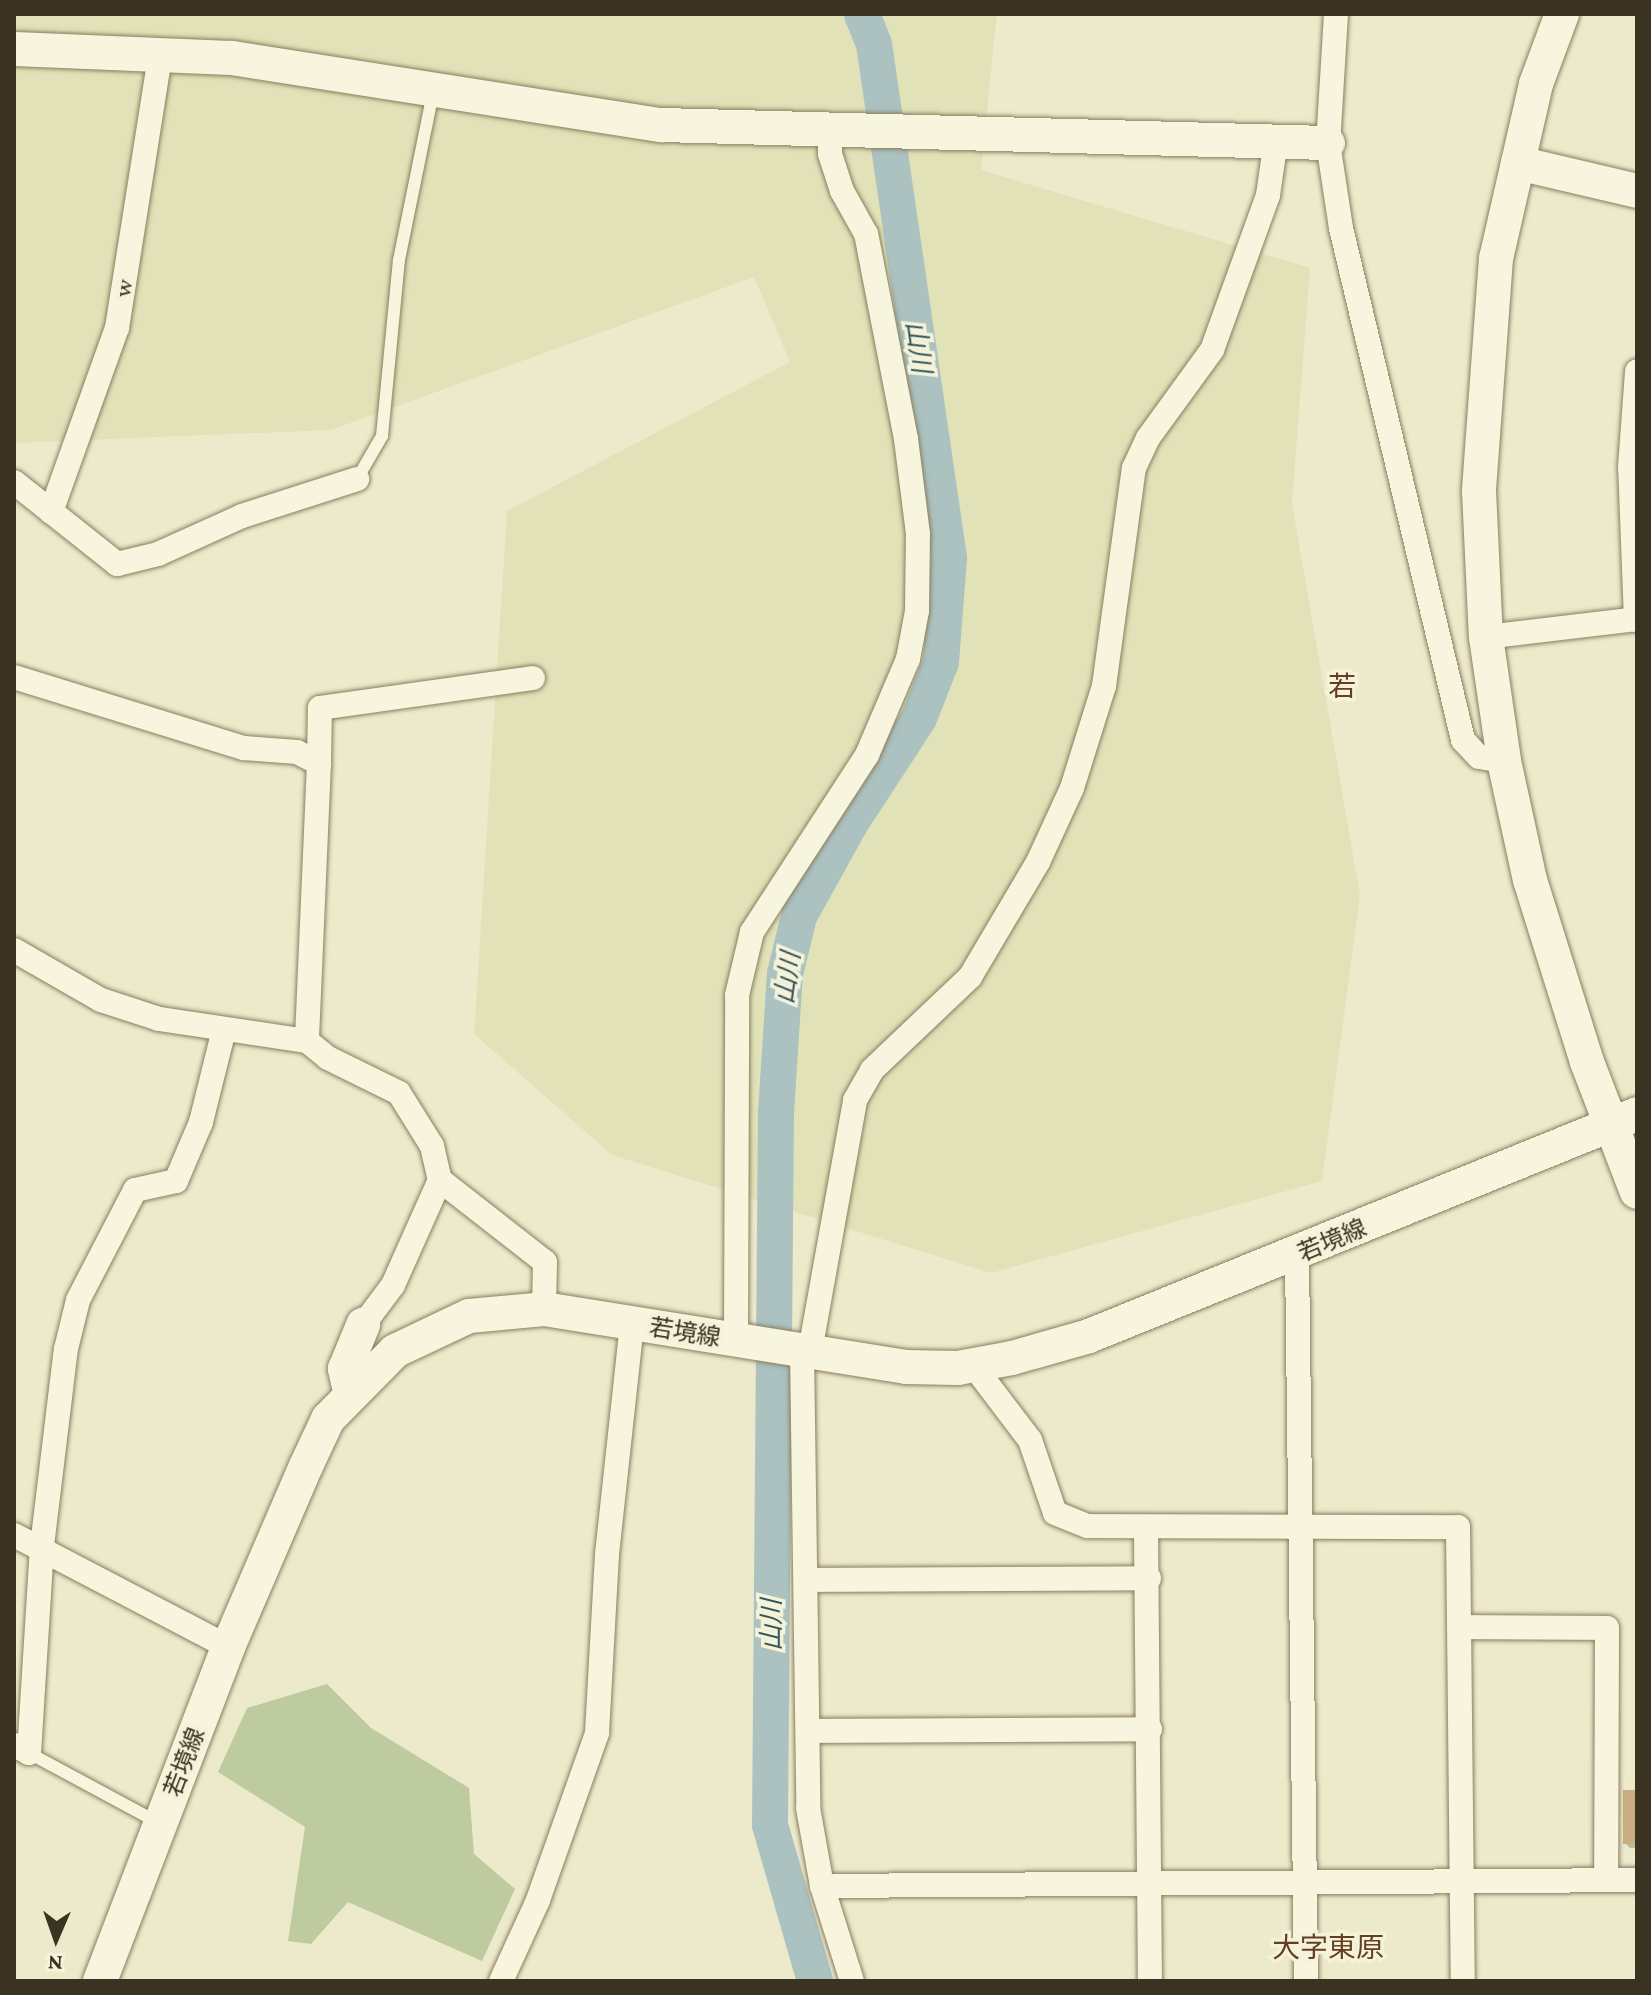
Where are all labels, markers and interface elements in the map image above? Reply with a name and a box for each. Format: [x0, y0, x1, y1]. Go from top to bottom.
street label: w [107, 277, 139, 299]
water label: 山川 [899, 319, 937, 375]
district label: 若 [1328, 670, 1356, 704]
water label: 山川 [769, 950, 807, 1006]
street label: 若境線 [1293, 1213, 1371, 1267]
street label: 若境線 [647, 1312, 723, 1352]
water label: 山川 [756, 1599, 788, 1651]
street label: 若境線 [158, 1723, 210, 1801]
north arrow [16, 1899, 96, 1979]
district label: 大字東原 [1272, 1931, 1384, 1965]
text: N [47, 1951, 63, 1976]

